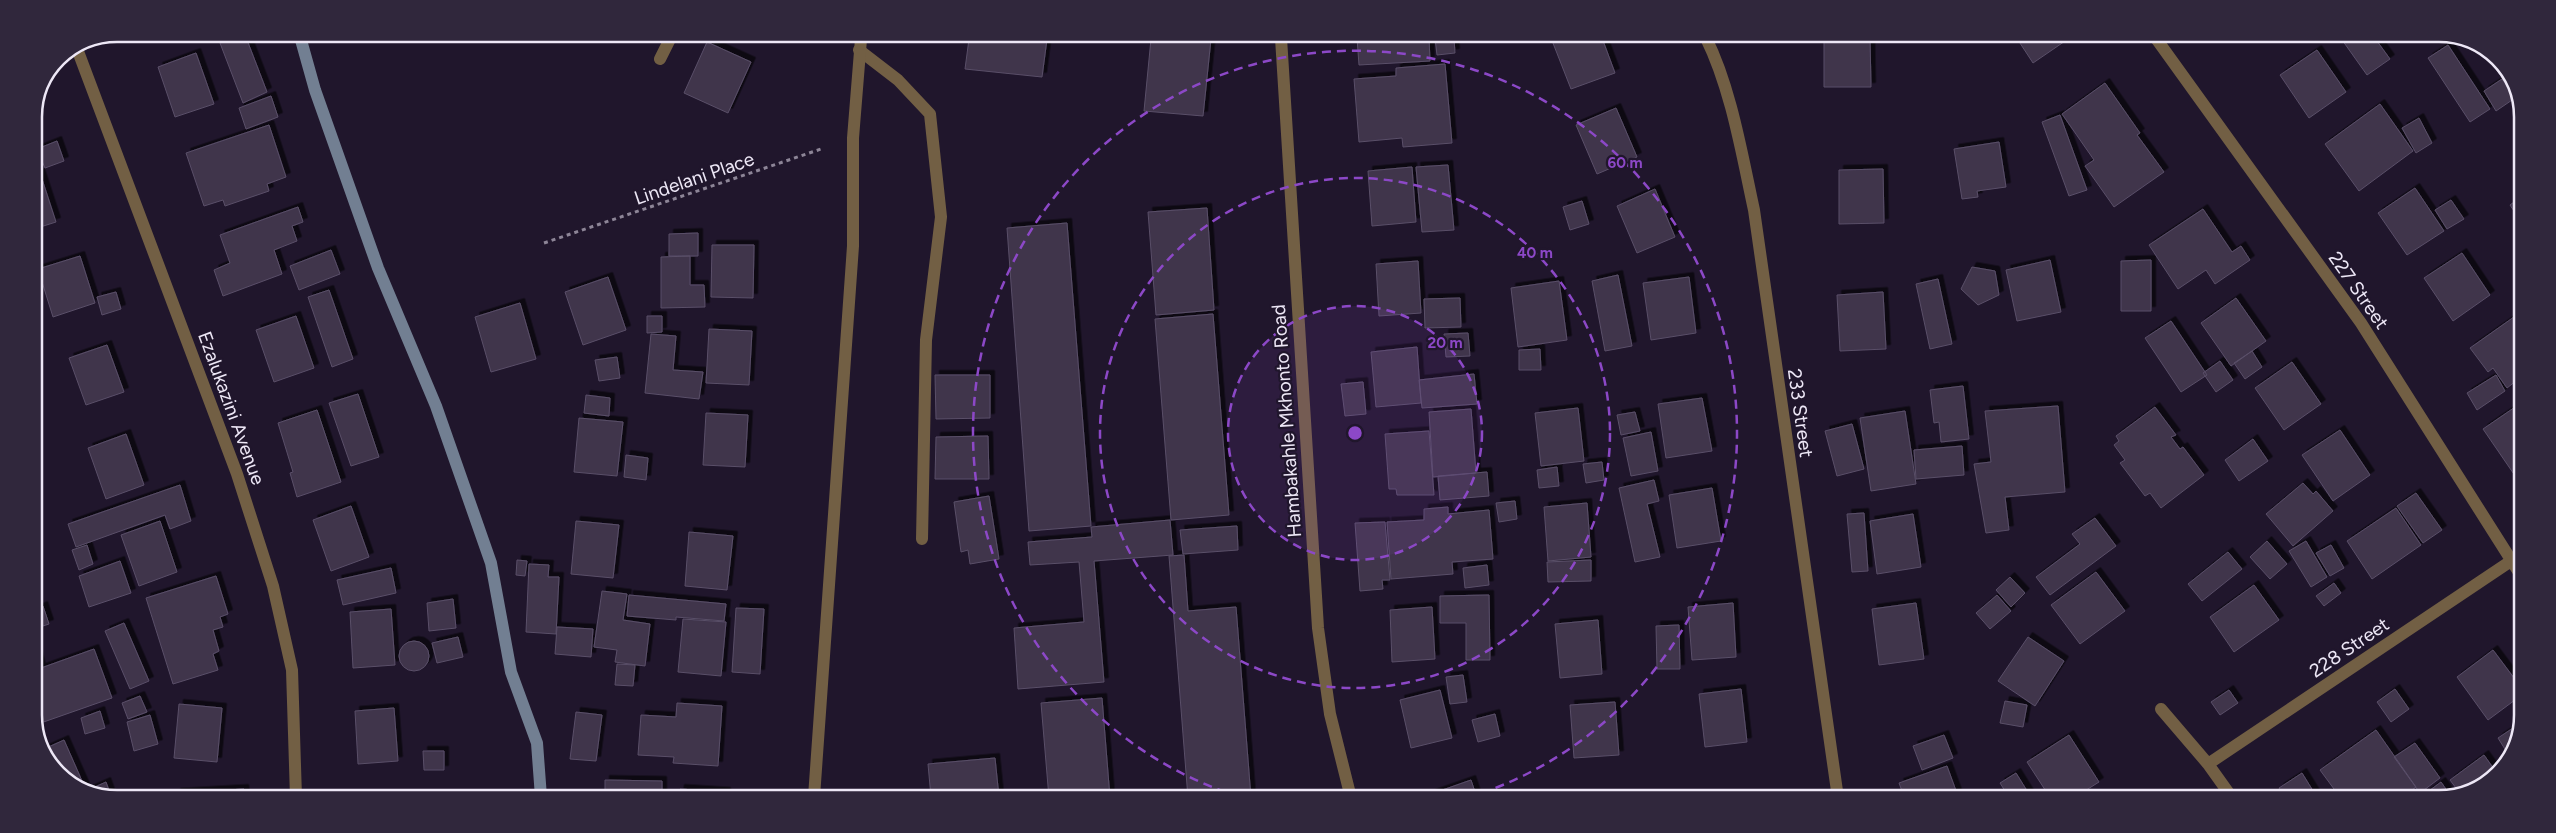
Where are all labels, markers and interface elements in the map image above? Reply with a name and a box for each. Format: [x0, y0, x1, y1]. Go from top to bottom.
street label: Lindelani Place [631, 147, 757, 210]
text: 60 m [1607, 154, 1643, 172]
text: 40 m [1517, 244, 1553, 262]
street label: 227 Street [2324, 247, 2394, 333]
street label: Hambakahle Mkhonto Road [1267, 304, 1306, 538]
street label: Ezalukazini Avenue [193, 328, 270, 488]
text: 20 m [1427, 334, 1463, 352]
street label: 233 Street [1783, 367, 1818, 459]
centre of rings [1346, 424, 1364, 442]
street label: 228 Street [2305, 612, 2393, 682]

